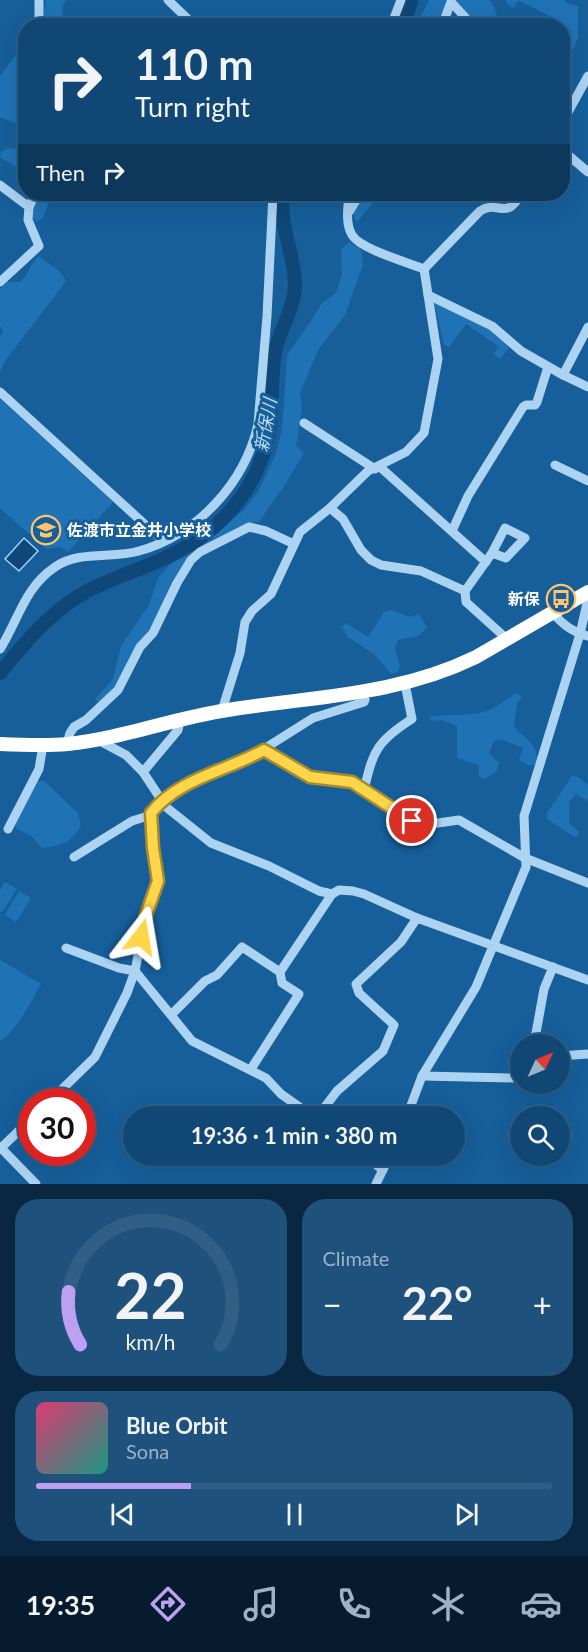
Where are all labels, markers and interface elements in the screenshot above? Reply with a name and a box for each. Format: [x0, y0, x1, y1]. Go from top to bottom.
text: 110 m [135, 39, 253, 89]
icon: right [36, 42, 114, 120]
text: Turn right [135, 90, 250, 123]
icon: right [97, 156, 130, 189]
text: Then [36, 159, 85, 186]
water label: 新保川 [249, 394, 281, 453]
school or university icon: 佐渡市立金井小学校 [30, 514, 62, 546]
place label: 佐渡市立金井小学校 [66, 520, 211, 539]
bus stop icon: 新保 [545, 583, 577, 615]
place label: 新保 [508, 589, 540, 608]
pin [386, 795, 437, 846]
icon: arrive [395, 804, 428, 837]
position arrow [109, 905, 173, 969]
north arrow [510, 1034, 570, 1094]
map controls [510, 1034, 570, 1166]
speed limit sign: 30 [18, 1088, 96, 1166]
button: search [510, 1106, 570, 1166]
text: 19:36 · 1 min · 380 m [191, 1122, 397, 1149]
text: Climate [323, 1246, 389, 1270]
text: 22 [115, 1257, 187, 1332]
text: 22° [402, 1276, 473, 1330]
text: − [323, 1284, 342, 1324]
text: + [533, 1284, 552, 1324]
text: km/h [126, 1329, 176, 1355]
text: Blue Orbit [126, 1412, 227, 1439]
text: Sona [126, 1439, 169, 1463]
icon: previous [106, 1498, 139, 1531]
icon: pause [278, 1498, 311, 1531]
icon: next [450, 1498, 483, 1531]
icon: directions [147, 1583, 189, 1625]
icon: music [240, 1583, 282, 1625]
icon: phone [333, 1583, 375, 1625]
icon: climate [427, 1583, 469, 1625]
icon: car [520, 1583, 562, 1625]
text: 19:35 [26, 1588, 95, 1621]

